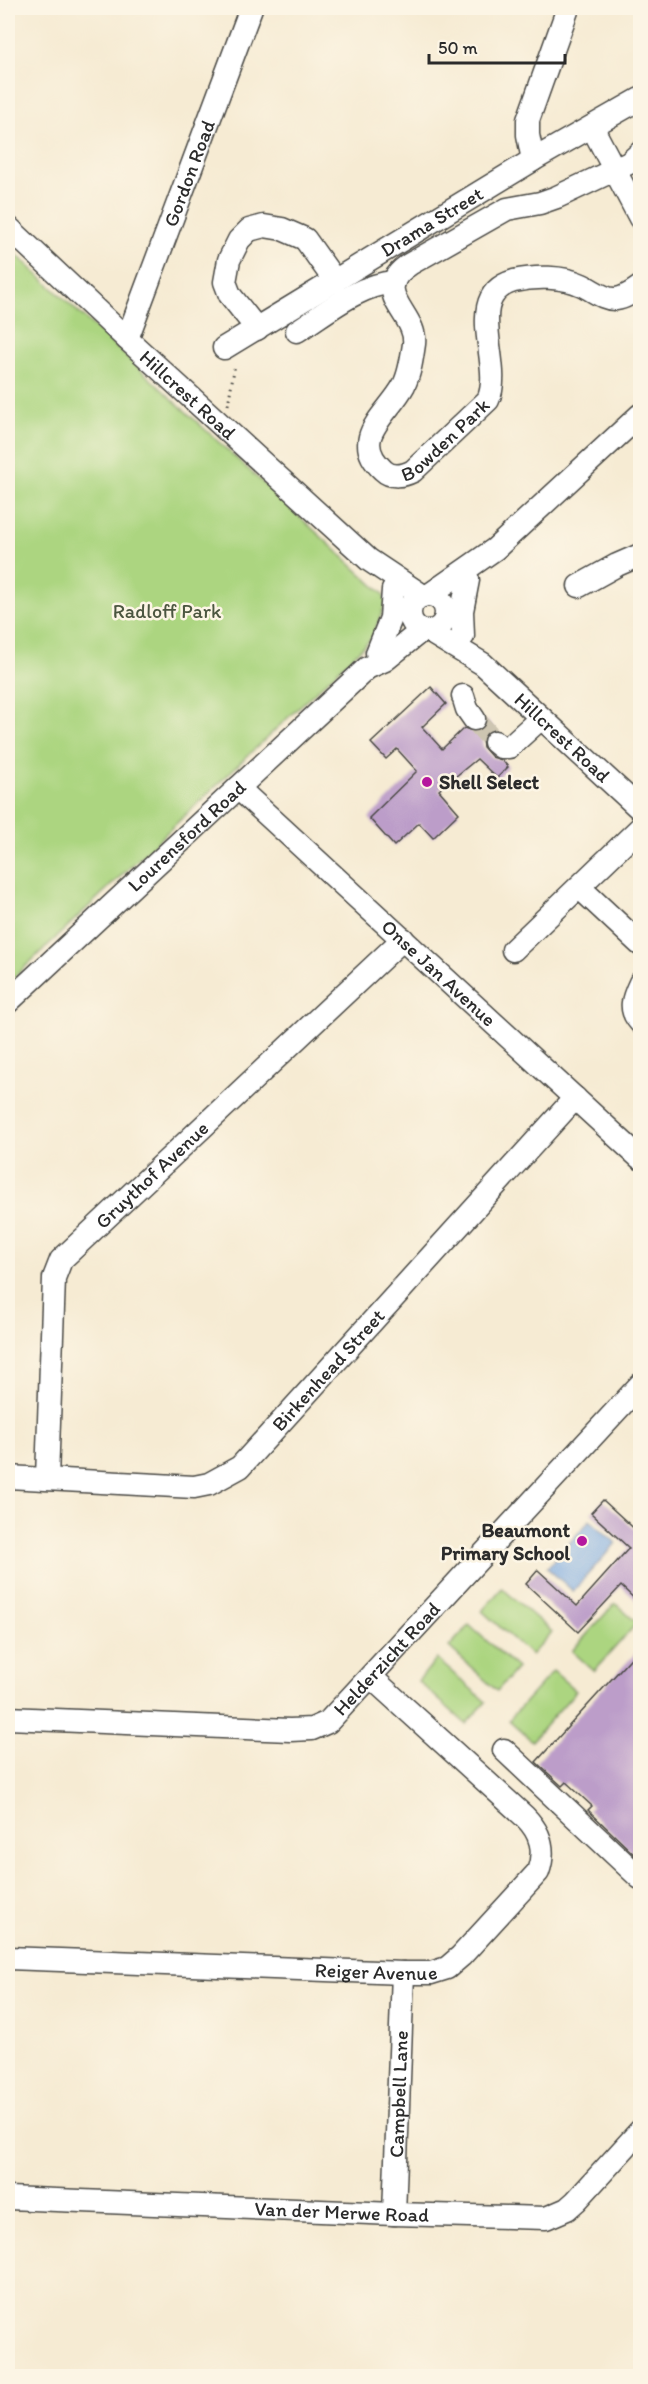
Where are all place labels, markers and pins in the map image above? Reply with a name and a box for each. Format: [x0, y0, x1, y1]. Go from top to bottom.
place label: Shell Select [439, 770, 539, 794]
marker: Shell Select [420, 775, 434, 789]
place label: Beaumont Primary School [441, 1518, 570, 1566]
marker: Beaumont Primary School [575, 1534, 589, 1548]

